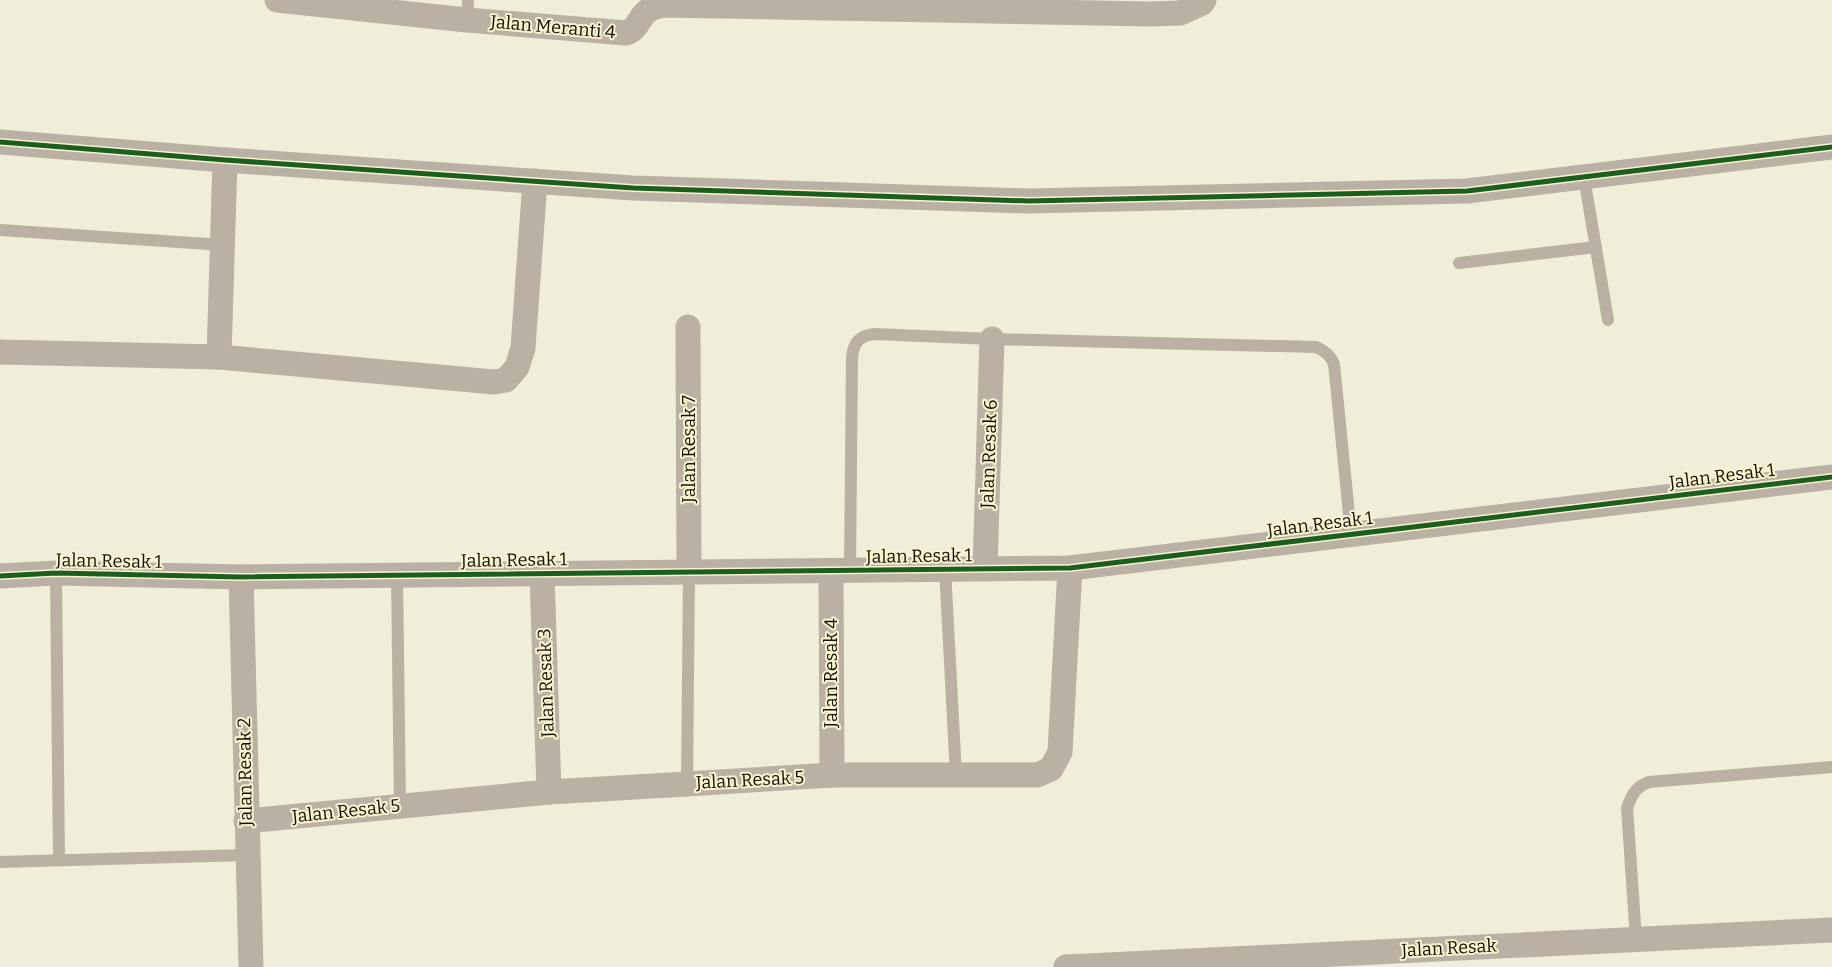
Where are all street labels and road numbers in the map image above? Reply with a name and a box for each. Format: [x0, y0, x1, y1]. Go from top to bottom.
street label: Jalan Meranti 4 [489, 10, 617, 43]
street label: Jalan Resak 7 [678, 395, 700, 504]
street label: Jalan Resak 6 [976, 399, 1002, 510]
street label: Jalan Resak 1 [1667, 459, 1777, 494]
street label: Jalan Resak 1 [1265, 507, 1375, 542]
street label: Jalan Resak 1 [865, 544, 973, 568]
street label: Jalan Resak 1 [460, 548, 568, 572]
street label: Jalan Resak 1 [55, 549, 163, 573]
street label: Jalan Resak 4 [820, 618, 842, 729]
street label: Jalan Resak 3 [533, 628, 559, 739]
street label: Jalan Resak 2 [233, 718, 257, 827]
street label: Jalan Resak 5 [694, 766, 805, 794]
street label: Jalan Resak 5 [290, 794, 401, 828]
street label: Jalan Resak [1400, 934, 1498, 962]

